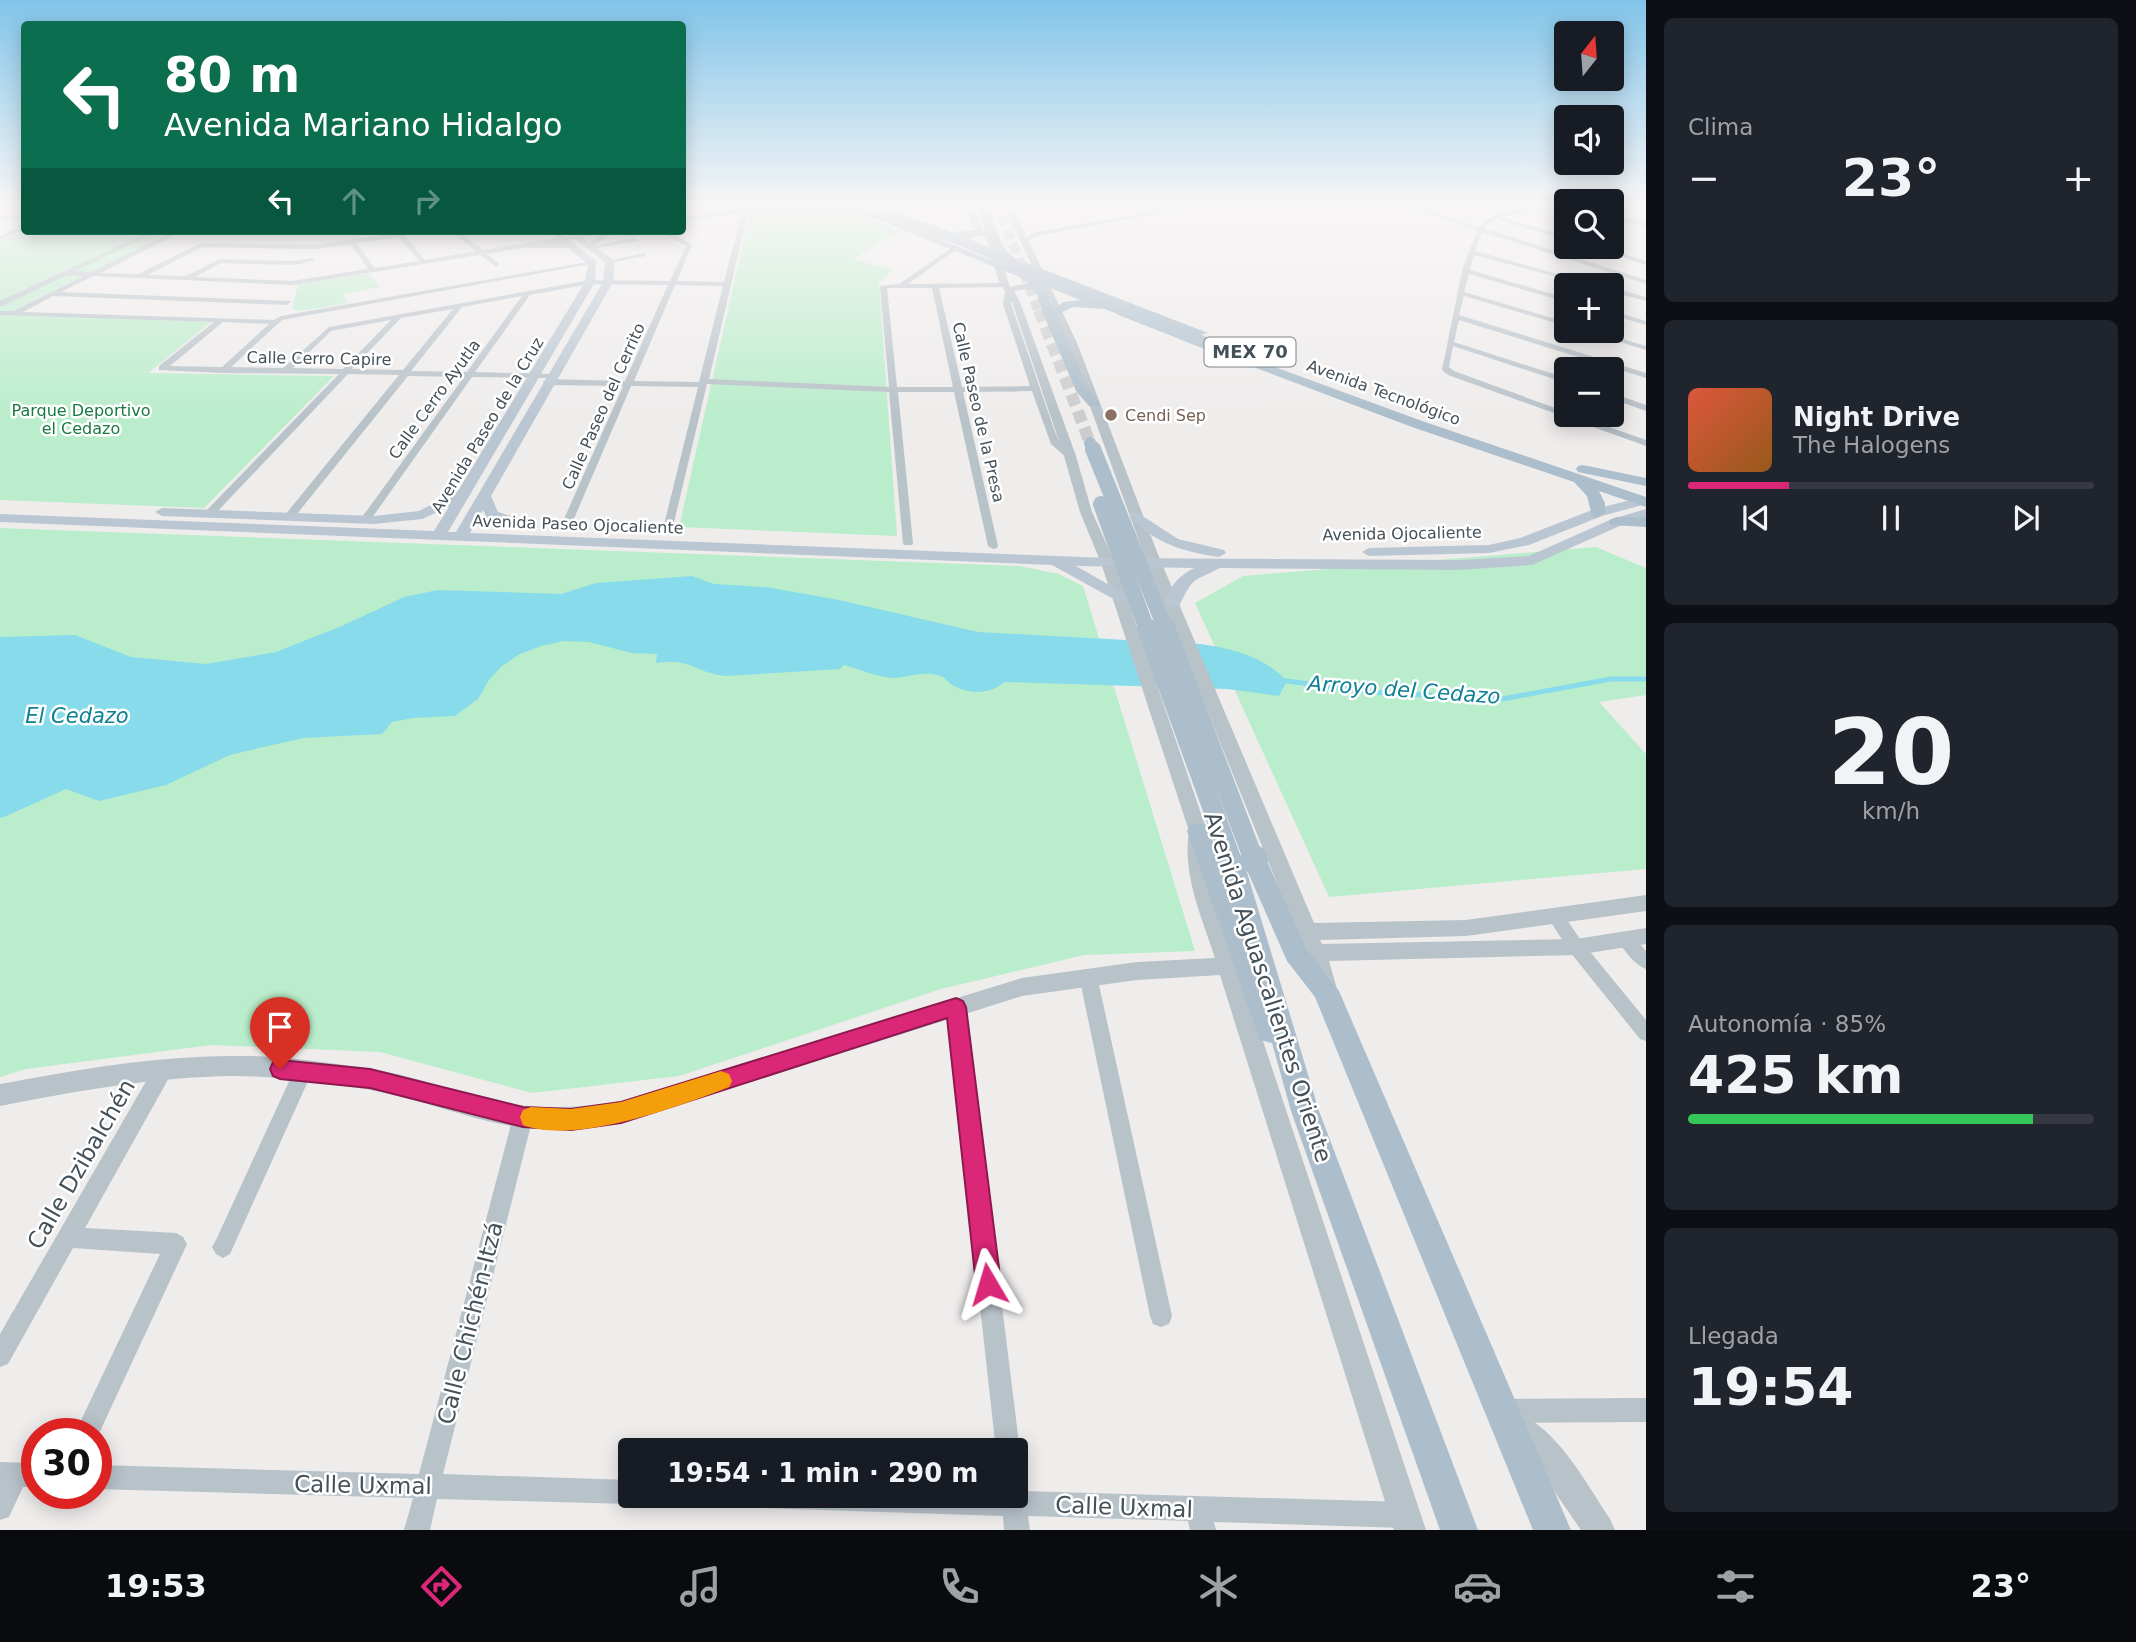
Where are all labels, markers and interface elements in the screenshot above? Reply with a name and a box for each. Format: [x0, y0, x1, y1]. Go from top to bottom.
north arrow [1554, 21, 1624, 91]
map controls [1554, 21, 1624, 427]
text: 80 m [164, 47, 300, 104]
icon: left [49, 49, 140, 140]
button: sound [1554, 105, 1624, 175]
text: Avenida Mariano Hidalgo [164, 106, 562, 144]
text: Clima [1688, 114, 1753, 140]
text: 23° [1842, 148, 1940, 208]
text: − [1688, 156, 1720, 200]
text: + [2062, 156, 2094, 200]
icon: left [262, 182, 300, 220]
icon: ahead [335, 182, 373, 220]
icon: right [408, 182, 446, 220]
button: search [1554, 189, 1624, 259]
button: + [1554, 273, 1624, 343]
street label: Calle Paseo del Cerrito [558, 320, 649, 493]
street label: Calle Paseo de la Presa [948, 320, 1009, 504]
street label: Avenida Paseo de la Cruz [427, 334, 547, 516]
street label: Calle Cerro Ayutla [385, 336, 484, 463]
road number: MEX 70 [1204, 338, 1296, 366]
street label: Calle Cerro Capire [246, 348, 392, 369]
street label: Avenida Tecnológico [1304, 356, 1463, 429]
button: − [1554, 357, 1624, 427]
park label: Parque Deportivo el Cedazo [12, 401, 150, 438]
text: Night Drive [1793, 402, 1960, 432]
place label: Cendi Sep [1125, 406, 1206, 425]
marker: Cendi Sep [1103, 407, 1119, 423]
text: The Halogens [1793, 432, 1950, 458]
icon: previous [1737, 499, 1775, 537]
icon: pause [1872, 499, 1910, 537]
icon: next [2007, 499, 2045, 537]
street label: Avenida Paseo Ojocaliente [472, 511, 684, 538]
street label: Avenida Ojocaliente [1322, 523, 1482, 544]
water label: Arroyo del Cedazo [1305, 671, 1501, 709]
text: 20 [1828, 700, 1954, 805]
water label: El Cedazo [25, 704, 129, 728]
text: km/h [1862, 798, 1920, 824]
street label: Avenida Aguascalientes Oriente [1199, 809, 1337, 1165]
pin [250, 997, 310, 1069]
icon: arrive [261, 1008, 299, 1046]
text: Autonomía · 85% [1688, 1011, 1886, 1037]
text: 425 km [1688, 1045, 1903, 1105]
street label: Calle Dzibalchén [22, 1075, 140, 1253]
street label: Calle Chichén-Itzá [432, 1219, 508, 1427]
position arrow [951, 1247, 1025, 1321]
text: Llegada [1688, 1323, 1779, 1349]
text: 19:54 [1688, 1357, 1854, 1417]
speed limit sign: 30 [21, 1418, 112, 1509]
text: 19:54 · 1 min · 290 m [668, 1458, 978, 1488]
street label: Calle Uxmal [294, 1471, 432, 1499]
street label: Calle Uxmal [1055, 1492, 1193, 1522]
icon: directions [417, 1562, 466, 1611]
icon: music [676, 1562, 725, 1611]
icon: phone [935, 1562, 984, 1611]
icon: climate [1194, 1562, 1243, 1611]
icon: car [1453, 1562, 1502, 1611]
icon: filters [1711, 1562, 1760, 1611]
text: 19:53 [105, 1567, 207, 1605]
text: 23° [1970, 1567, 2031, 1605]

